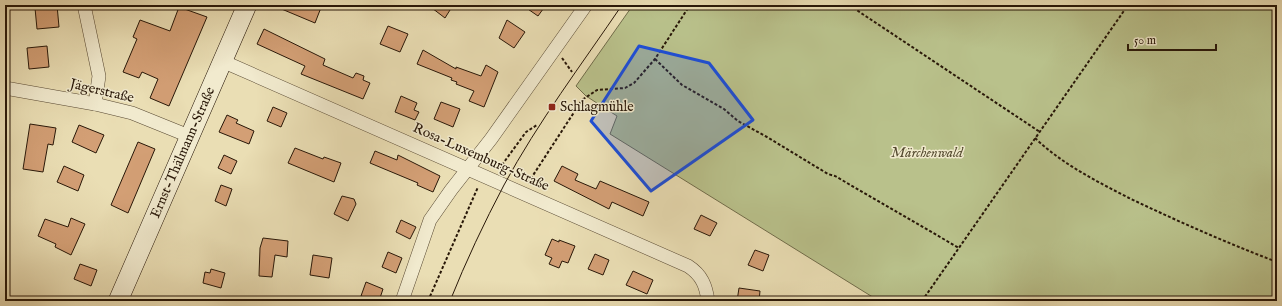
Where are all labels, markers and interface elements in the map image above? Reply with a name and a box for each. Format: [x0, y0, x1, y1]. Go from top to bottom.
scale bar [1128, 26, 1216, 52]
text: 50 m [1134, 33, 1156, 48]
street label: Jägerstraße [66, 74, 136, 107]
street label: Ernst-Thälmann-Straße [146, 84, 219, 221]
place label: Schlagmühle [560, 98, 634, 116]
marker: Schlagmühle [547, 102, 557, 112]
street label: Rosa-Luxemburg-Straße [410, 119, 553, 195]
park label: Märchenwald [891, 144, 964, 162]

